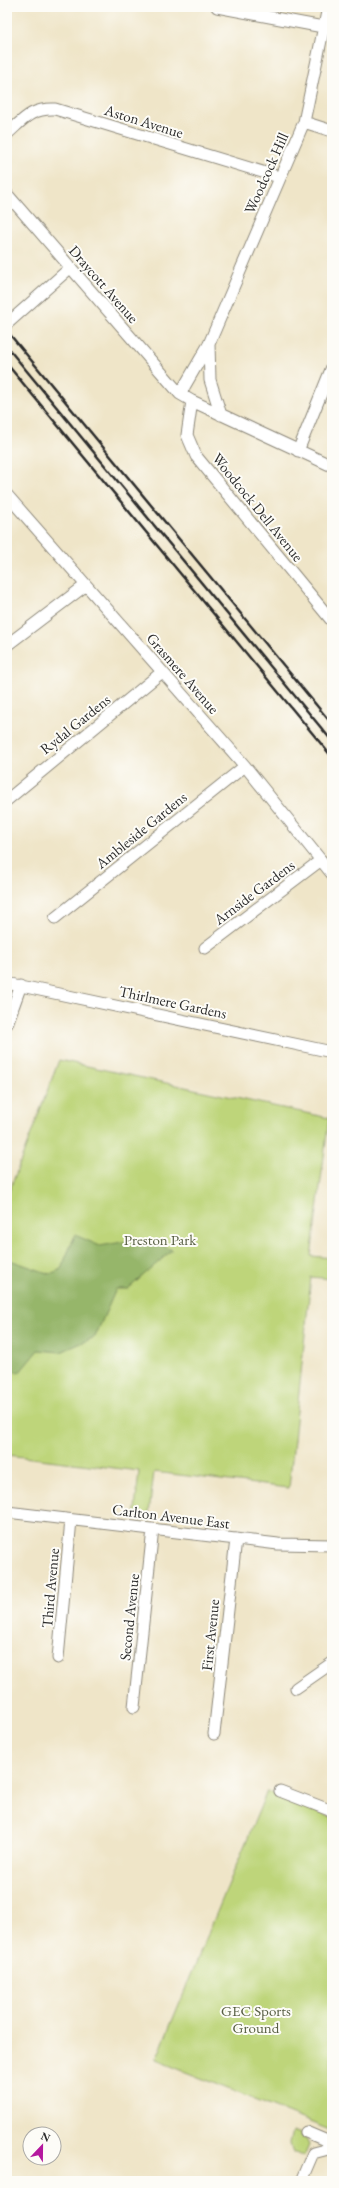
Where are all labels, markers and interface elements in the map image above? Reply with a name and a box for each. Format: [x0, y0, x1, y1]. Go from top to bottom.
street label: Aston Avenue [101, 100, 186, 142]
street label: Woodcock Hill [240, 129, 293, 217]
street label: Draycott Avenue [65, 241, 143, 327]
street label: Woodcock Dell Avenue [208, 449, 308, 565]
street label: Grasmere Avenue [143, 629, 223, 718]
street label: Rydal Gardens [36, 690, 114, 758]
street label: Ambleside Gardens [91, 787, 191, 873]
street label: Arnside Gardens [209, 855, 298, 929]
street label: Thirlmere Gardens [117, 981, 229, 1023]
park label: Preston Park [124, 1230, 197, 1249]
street label: Carlton Avenue East [111, 1499, 231, 1533]
street label: Third Avenue [37, 1547, 63, 1629]
street label: Second Avenue [115, 1572, 143, 1661]
street label: First Avenue [197, 1598, 223, 1672]
park label: GEC Sports Ground [221, 2001, 291, 2037]
north arrow [22, 2126, 62, 2166]
text: N [39, 2129, 53, 2145]

